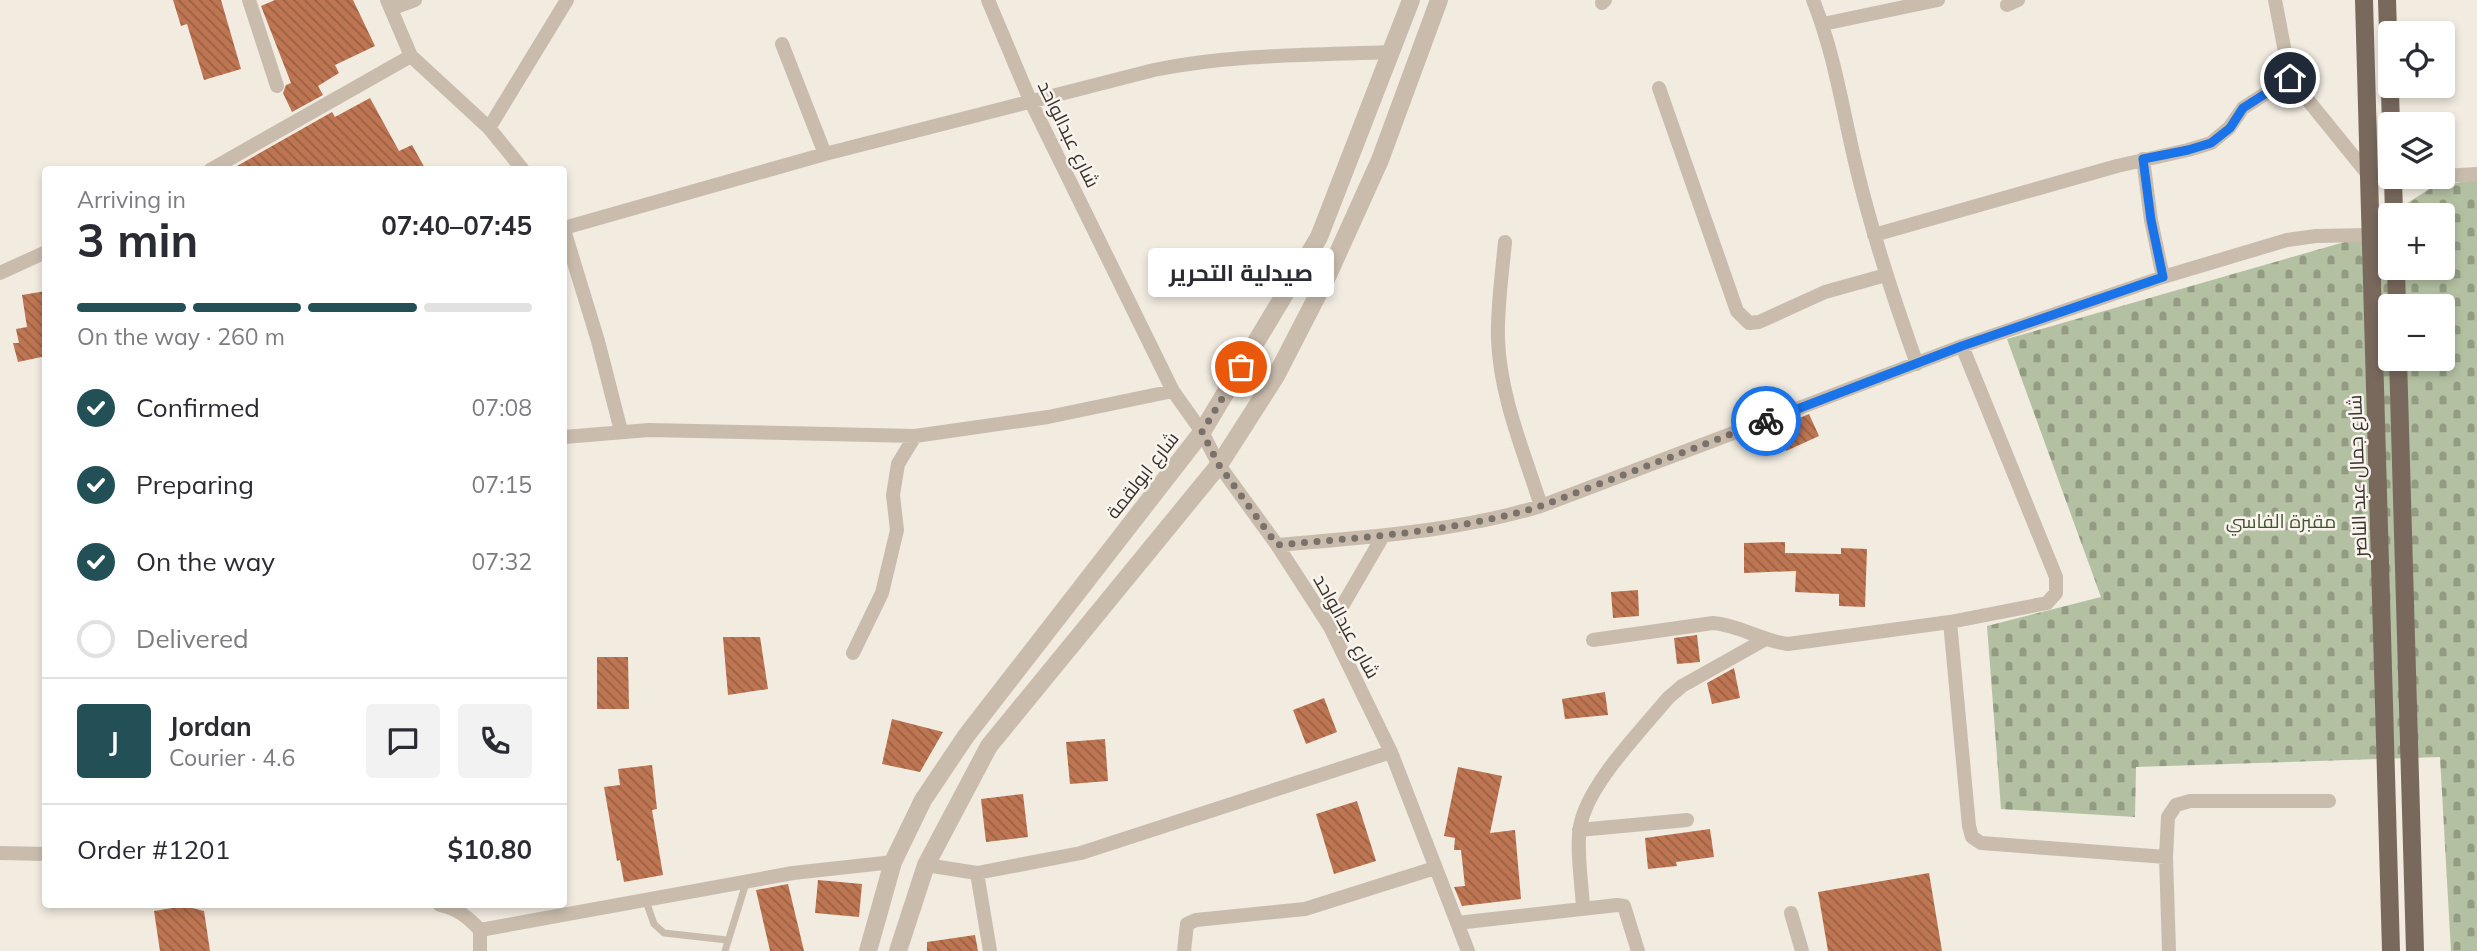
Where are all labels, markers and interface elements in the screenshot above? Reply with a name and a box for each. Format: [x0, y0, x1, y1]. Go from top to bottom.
map controls [2378, 21, 2455, 371]
button: locate [2378, 21, 2455, 98]
pin [2260, 48, 2320, 108]
icon: home [2271, 59, 2309, 97]
street label: شارع عبدالواحد [1031, 77, 1105, 192]
button: layers [2378, 112, 2455, 189]
text: Arriving in [77, 185, 186, 214]
button: + [2378, 203, 2455, 280]
text: 07:40–07:45 [381, 209, 532, 242]
text: 3 min [77, 211, 198, 269]
callout: صيدلية التحرير [1148, 248, 1334, 297]
text: صيدلية التحرير [1169, 258, 1313, 287]
button: − [2378, 294, 2455, 371]
text: On the way · 260 m [77, 322, 285, 351]
pin [1211, 337, 1271, 397]
icon: bag [1222, 348, 1260, 386]
courier [1731, 386, 1801, 456]
icon: check [77, 389, 115, 427]
text: Confirmed [136, 391, 260, 424]
text: 07:08 [472, 393, 532, 422]
street label: شارع جمال عبد الناصر [2342, 394, 2374, 559]
icon: bike [1747, 402, 1785, 440]
street label: شارع ابولقمة [1100, 427, 1185, 525]
icon: check [77, 466, 115, 504]
text: Preparing [136, 468, 254, 501]
text: 07:15 [472, 470, 532, 499]
park label: مقبرة الفاسي [2226, 509, 2336, 536]
icon: check [77, 543, 115, 581]
text: On the way [136, 545, 275, 578]
text: 07:32 [472, 547, 532, 576]
street label: شارع عبدالواحد [1307, 569, 1386, 683]
text: Delivered [136, 622, 249, 655]
button: chat [366, 704, 440, 778]
button: phone [458, 704, 532, 778]
text: Jordan [169, 710, 252, 743]
text: J [109, 725, 119, 758]
text: Courier · 4.6 [169, 743, 295, 772]
text: Order #1201 [77, 833, 230, 866]
text: $10.80 [448, 833, 532, 866]

